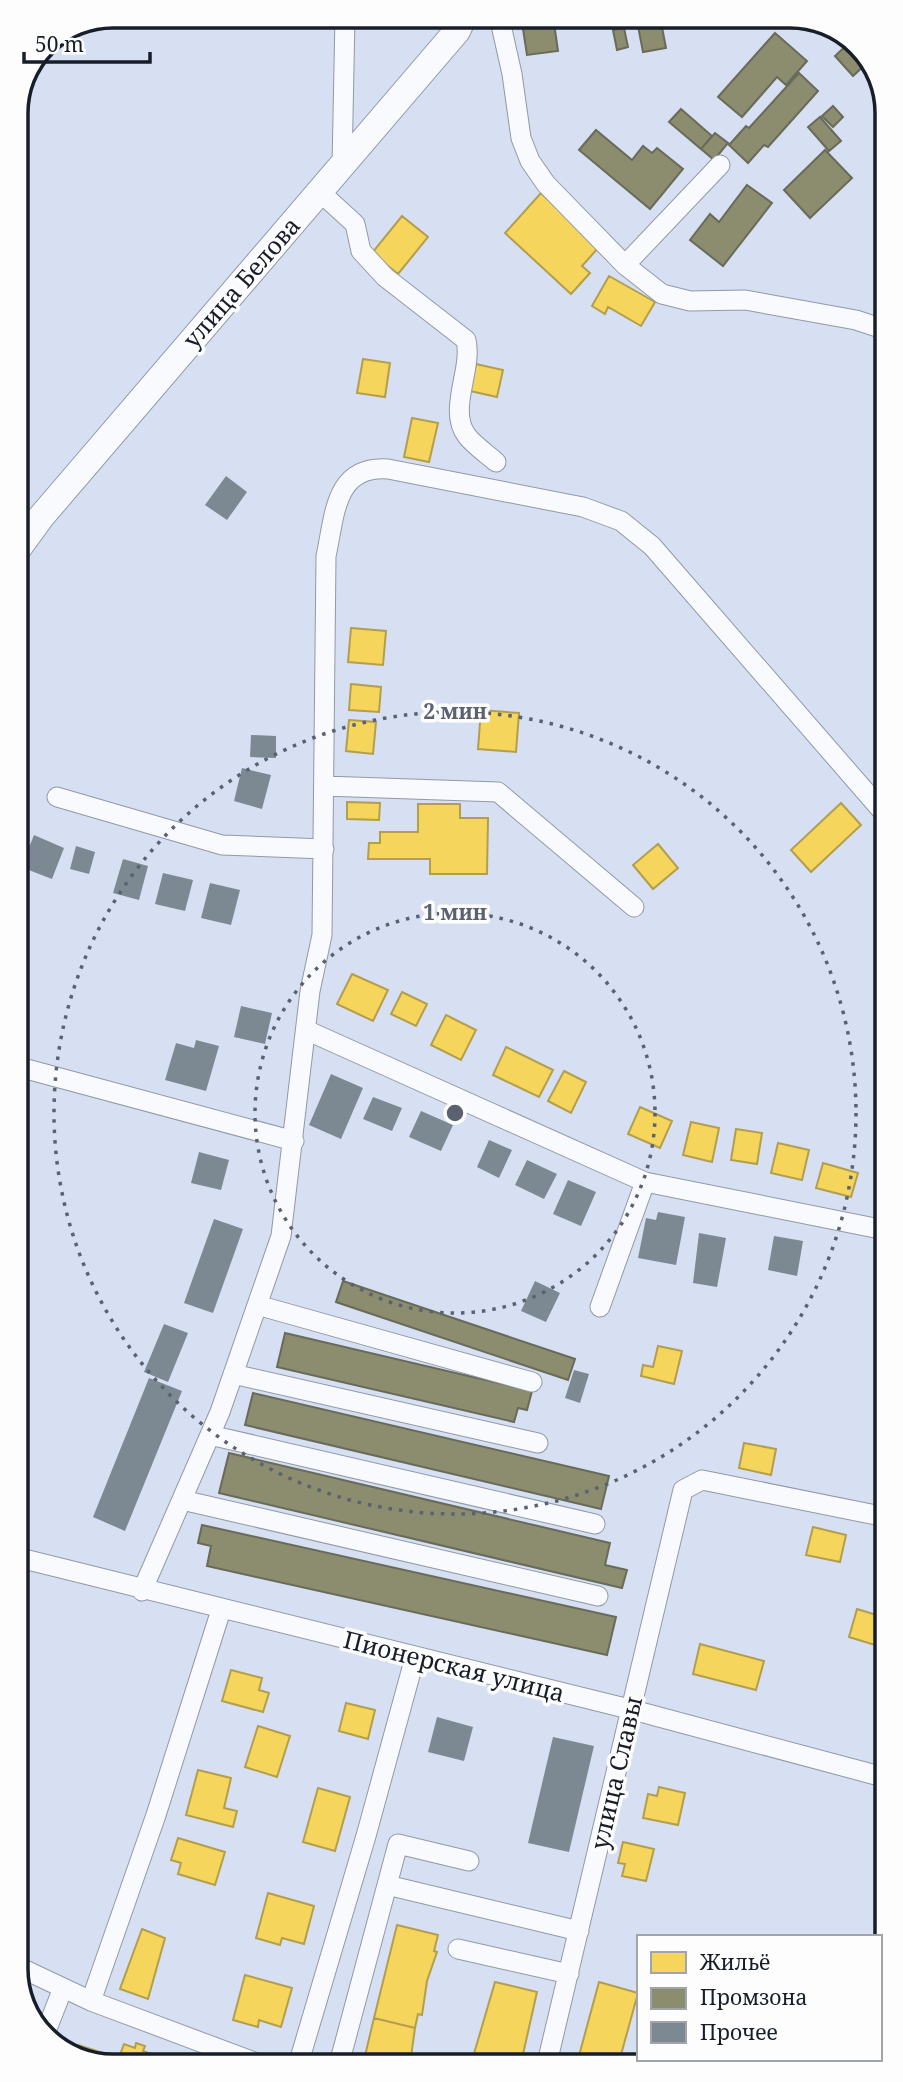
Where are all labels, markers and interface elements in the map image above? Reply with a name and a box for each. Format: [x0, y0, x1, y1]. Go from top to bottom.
scale bar [24, 21, 150, 65]
text: 50 m [35, 30, 84, 58]
street label: улица Белова [175, 209, 307, 355]
text: 2 мин [423, 697, 487, 725]
text: 1 мин [423, 898, 487, 926]
centre of rings [443, 1101, 467, 1125]
street label: Пионерская улица [340, 1622, 568, 1709]
street label: улица Славы [582, 1693, 649, 1853]
legend [637, 1935, 882, 2061]
text: Жильё [699, 1948, 770, 1976]
text: Промзона [700, 1983, 808, 2011]
text: Прочее [700, 2018, 778, 2046]

